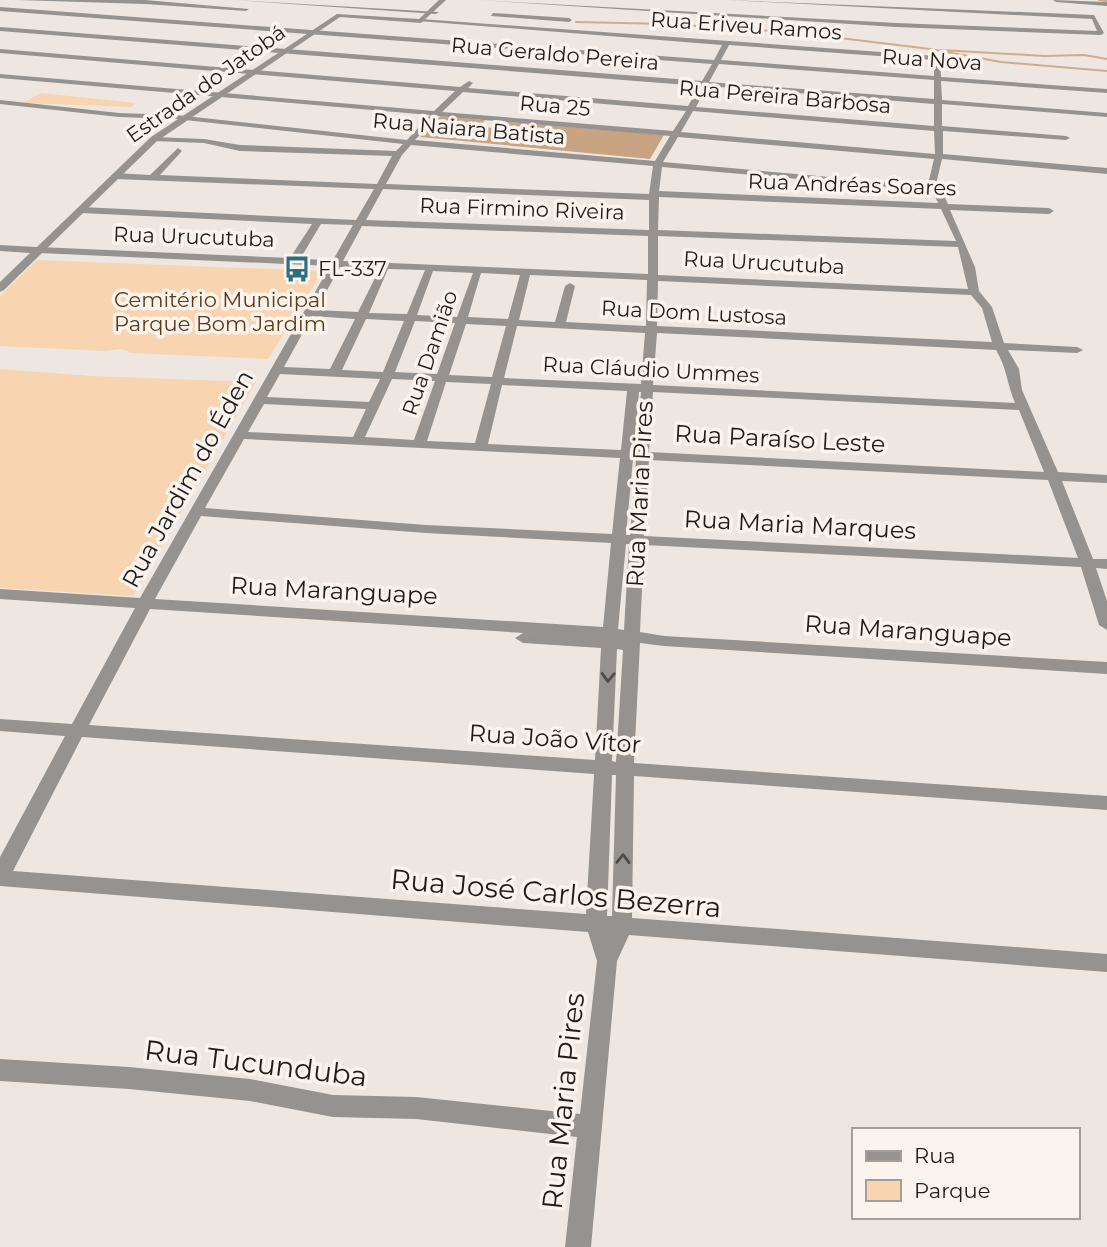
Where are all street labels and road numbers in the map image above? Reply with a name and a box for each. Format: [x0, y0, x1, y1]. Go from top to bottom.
street label: Rua Eriveu Ramos [650, 6, 843, 45]
street label: Estrada do Jatobá [121, 19, 290, 148]
street label: Rua Geraldo Pereira [450, 32, 660, 75]
street label: Rua Nova [881, 44, 983, 75]
street label: Rua Pereira Barbosa [678, 75, 892, 118]
street label: Rua 25 [519, 90, 592, 121]
street label: Rua Naiara Batista [372, 108, 566, 149]
street label: Rua Andréas Soares [747, 168, 957, 201]
street label: Rua Firmino Riveira [419, 192, 625, 225]
street label: Rua Urucutuba [113, 221, 275, 252]
street label: Rua Urucutuba [683, 246, 845, 279]
street label: Rua Damião [396, 287, 463, 419]
street label: Rua Dom Lustosa [601, 295, 788, 330]
street label: Rua Cláudio Ummes [542, 351, 760, 388]
street label: Rua Jardim do Éden [116, 365, 259, 593]
street label: Rua Maria Pires [620, 400, 659, 588]
street label: Rua Paraíso Leste [674, 418, 886, 459]
street label: Rua Maria Marques [683, 504, 917, 545]
street label: Rua Maranguape [230, 571, 438, 610]
street label: Rua Maranguape [804, 609, 1013, 652]
street label: Rua João Vítor [468, 718, 642, 759]
street label: Rua José Carlos Bezerra [389, 862, 723, 924]
street label: Rua Maria Pires [535, 991, 591, 1211]
street label: Rua Tucunduba [143, 1032, 369, 1094]

